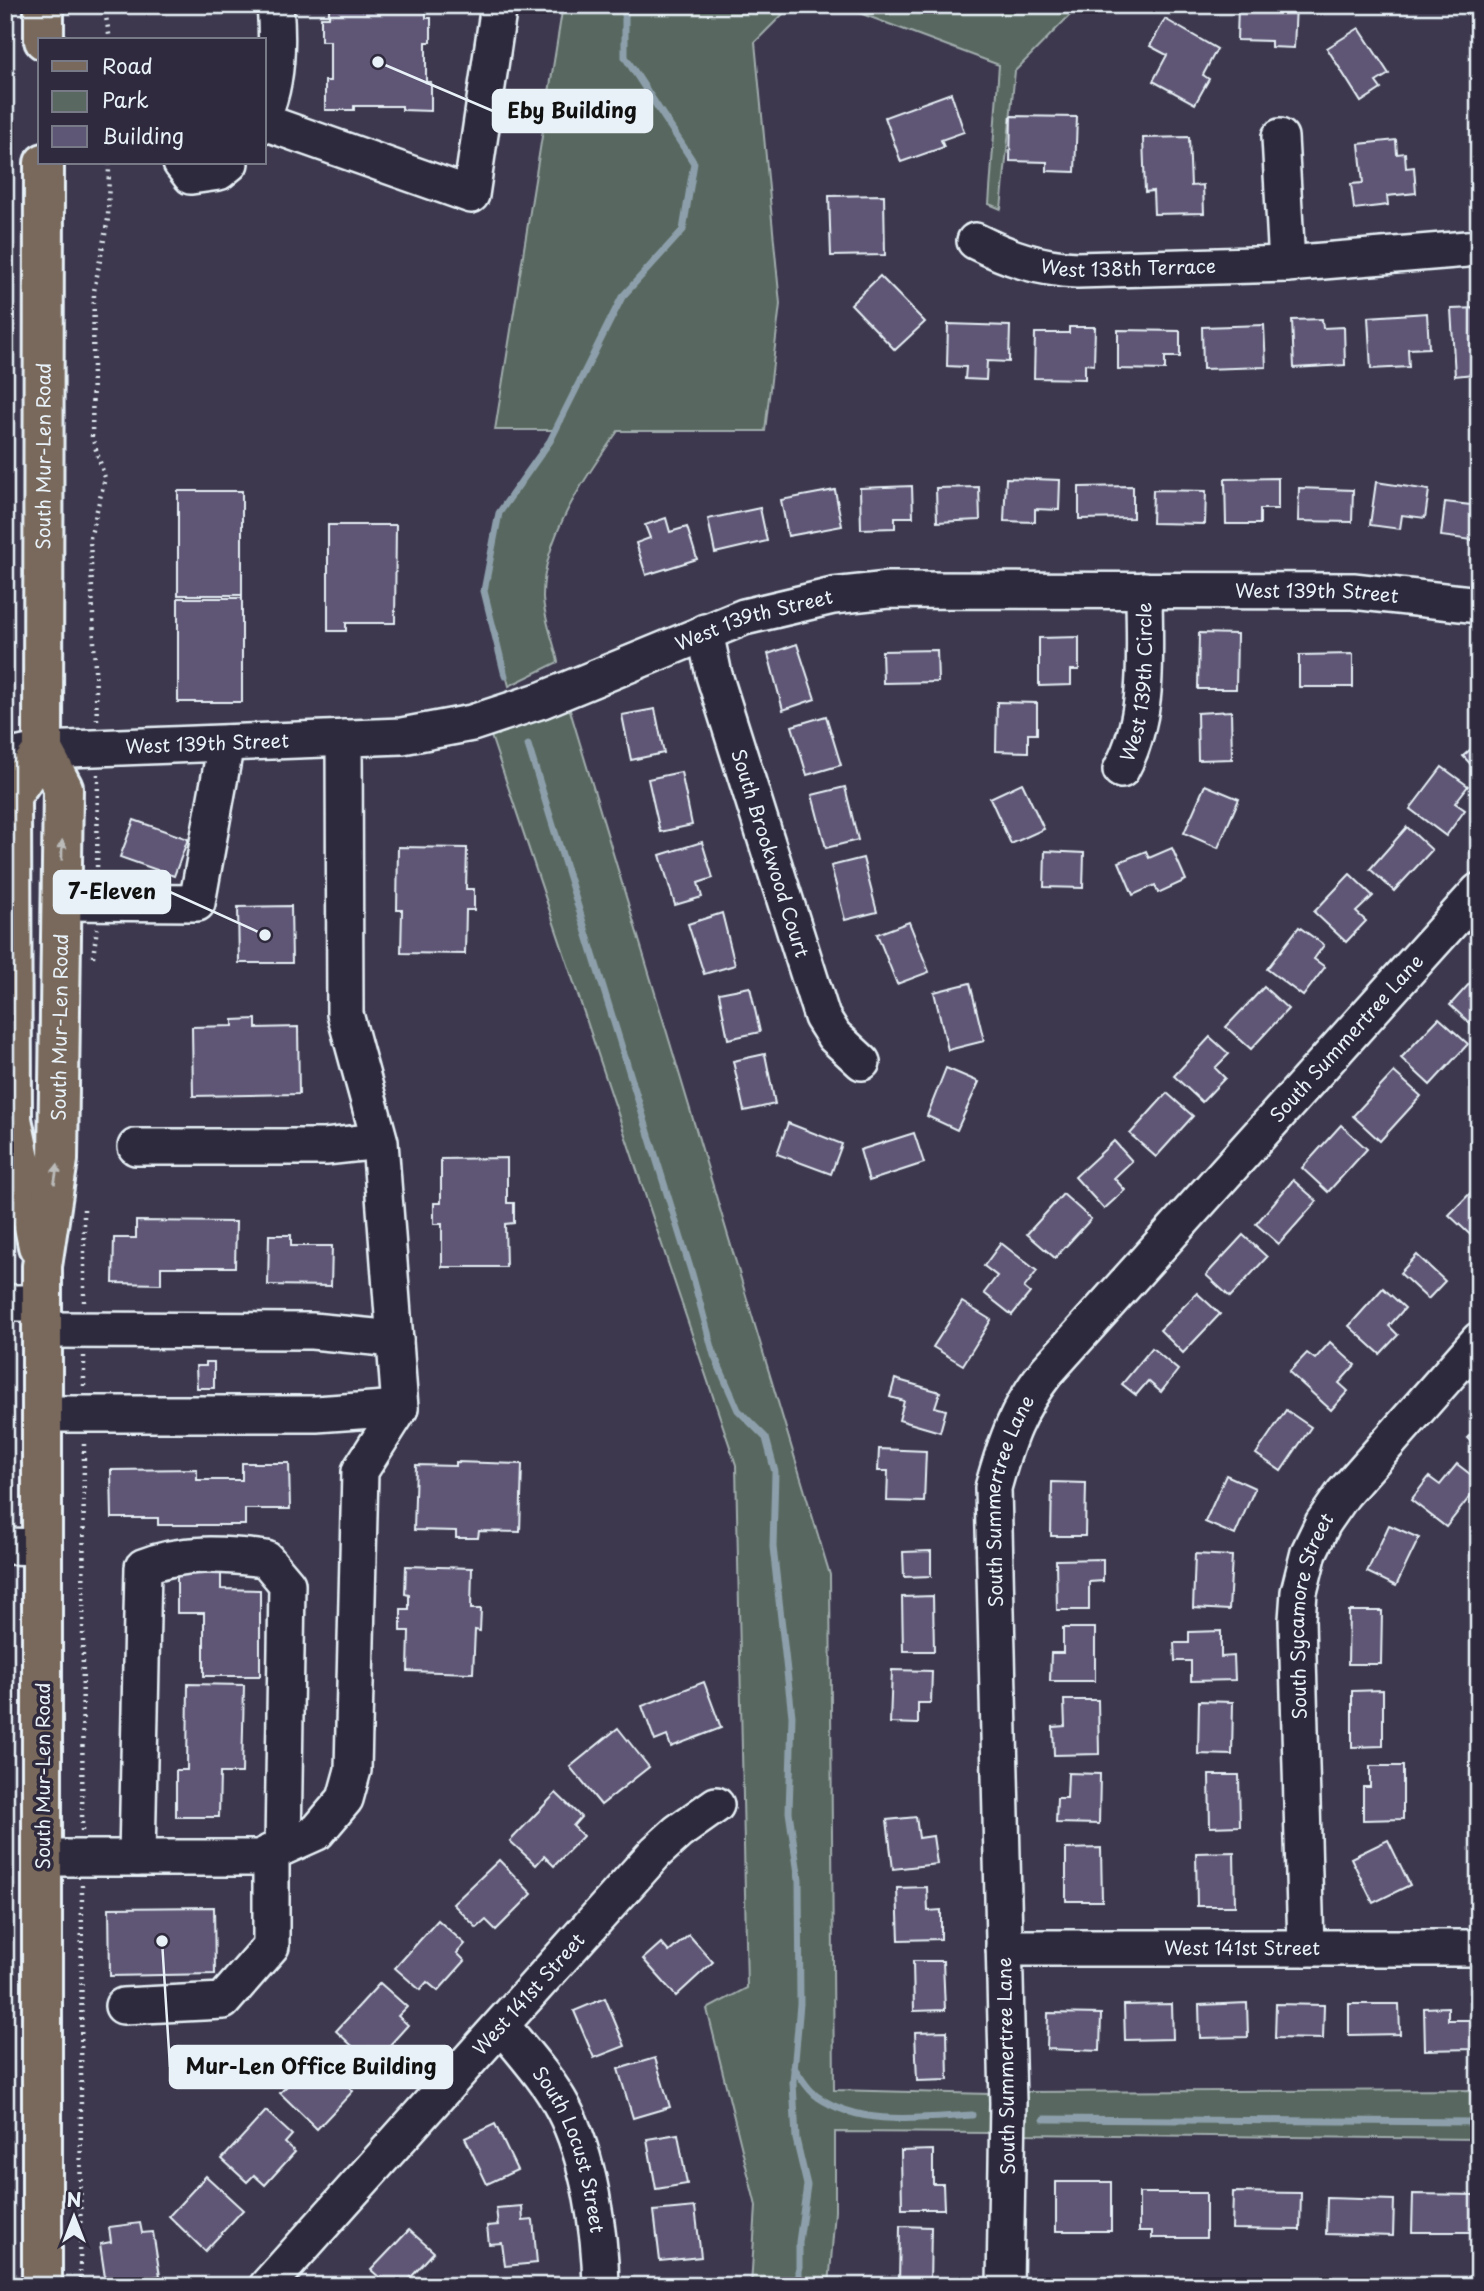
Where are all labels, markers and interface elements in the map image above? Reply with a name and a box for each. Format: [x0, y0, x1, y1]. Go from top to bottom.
legend [38, 38, 266, 164]
text: Road [102, 49, 153, 81]
text: Park [102, 83, 149, 115]
callout: Eby Building [493, 90, 652, 132]
text: Eby Building [507, 93, 637, 125]
text: Building [102, 119, 184, 151]
street label: West 138th Terrace [1038, 251, 1216, 283]
street label: South Mur-Len Road [28, 362, 57, 550]
street label: West 139th Street [1235, 576, 1400, 609]
street label: West 139th Street [671, 582, 835, 657]
street label: West 139th Circle [1112, 602, 1158, 765]
street label: West 139th Street [125, 725, 290, 760]
street label: South Brookwood Court [725, 745, 817, 961]
one-way arrow [56, 839, 68, 861]
callout: 7-Eleven [54, 871, 170, 913]
text: 7-Eleven [68, 874, 156, 906]
street label: South Mur-Len Road [44, 933, 74, 1121]
street label: South Summertree Lane [1263, 947, 1429, 1128]
one-way arrow [51, 1163, 62, 1185]
street label: South Summertree Lane [977, 1389, 1040, 1608]
street label: South Sycamore Street [1282, 1506, 1339, 1720]
street label: South Mur-Len Road [28, 1682, 56, 1870]
street label: West 141st Street [465, 1926, 591, 2061]
street label: West 141st Street [1164, 1933, 1320, 1961]
street label: South Summertree Lane [989, 1957, 1021, 2175]
callout: Mur-Len Office Building [170, 2046, 452, 2088]
text: Mur-Len Office Building [186, 2049, 436, 2081]
street label: South Locust Street [527, 2060, 612, 2235]
north arrow [38, 2182, 108, 2252]
text: N [66, 2185, 82, 2213]

